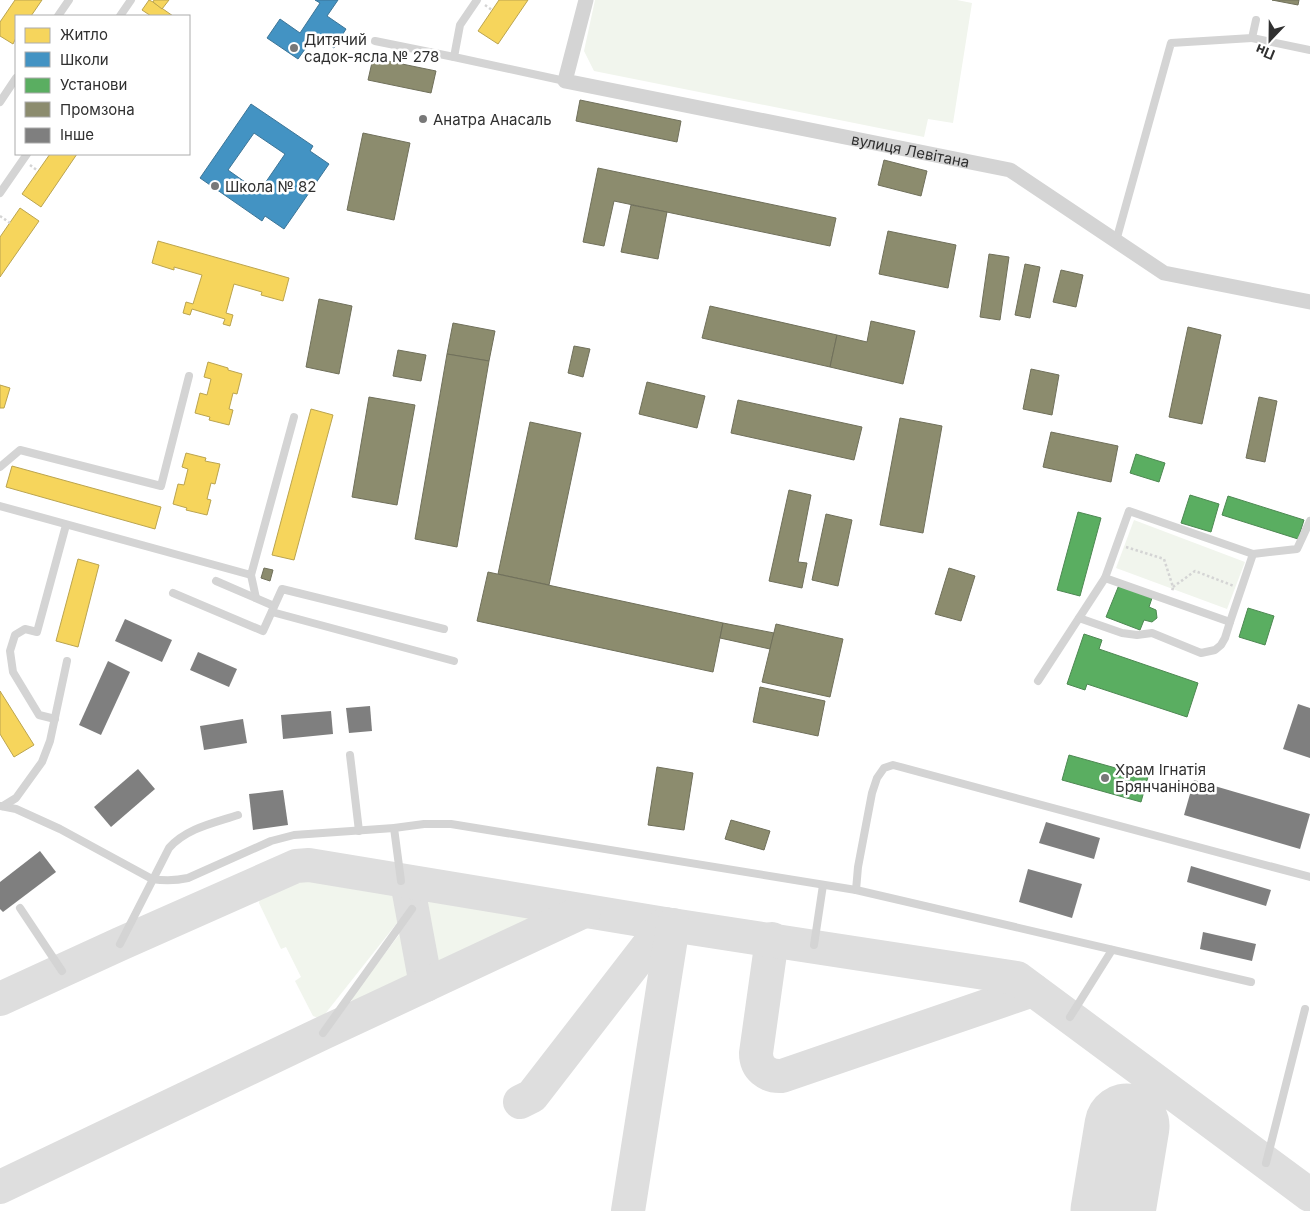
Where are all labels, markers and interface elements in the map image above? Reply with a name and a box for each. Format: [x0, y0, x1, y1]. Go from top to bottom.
legend [15, 15, 190, 155]
north arrow [1245, 15, 1295, 65]
text: Житло [60, 25, 108, 44]
place label: Дитячий садок-ясла № 278 [304, 30, 439, 66]
text: Пн [1253, 41, 1277, 64]
marker: Дитячий садок-ясла № 278 [288, 42, 300, 54]
text: Школи [60, 50, 109, 69]
text: Установи [60, 75, 127, 94]
text: Промзона [60, 100, 135, 119]
place label: Анатра Анасаль [433, 110, 552, 129]
marker: Анатра Анасаль [417, 113, 429, 125]
text: Інше [60, 125, 94, 144]
street label: вулиця Левітана [850, 129, 971, 171]
place label: Школа № 82 [225, 177, 316, 196]
marker: Школа № 82 [209, 180, 221, 192]
place label: Храм Ігнатія Брянчанінова [1115, 760, 1215, 796]
marker: Храм Ігнатія Брянчанінова [1099, 772, 1111, 784]

